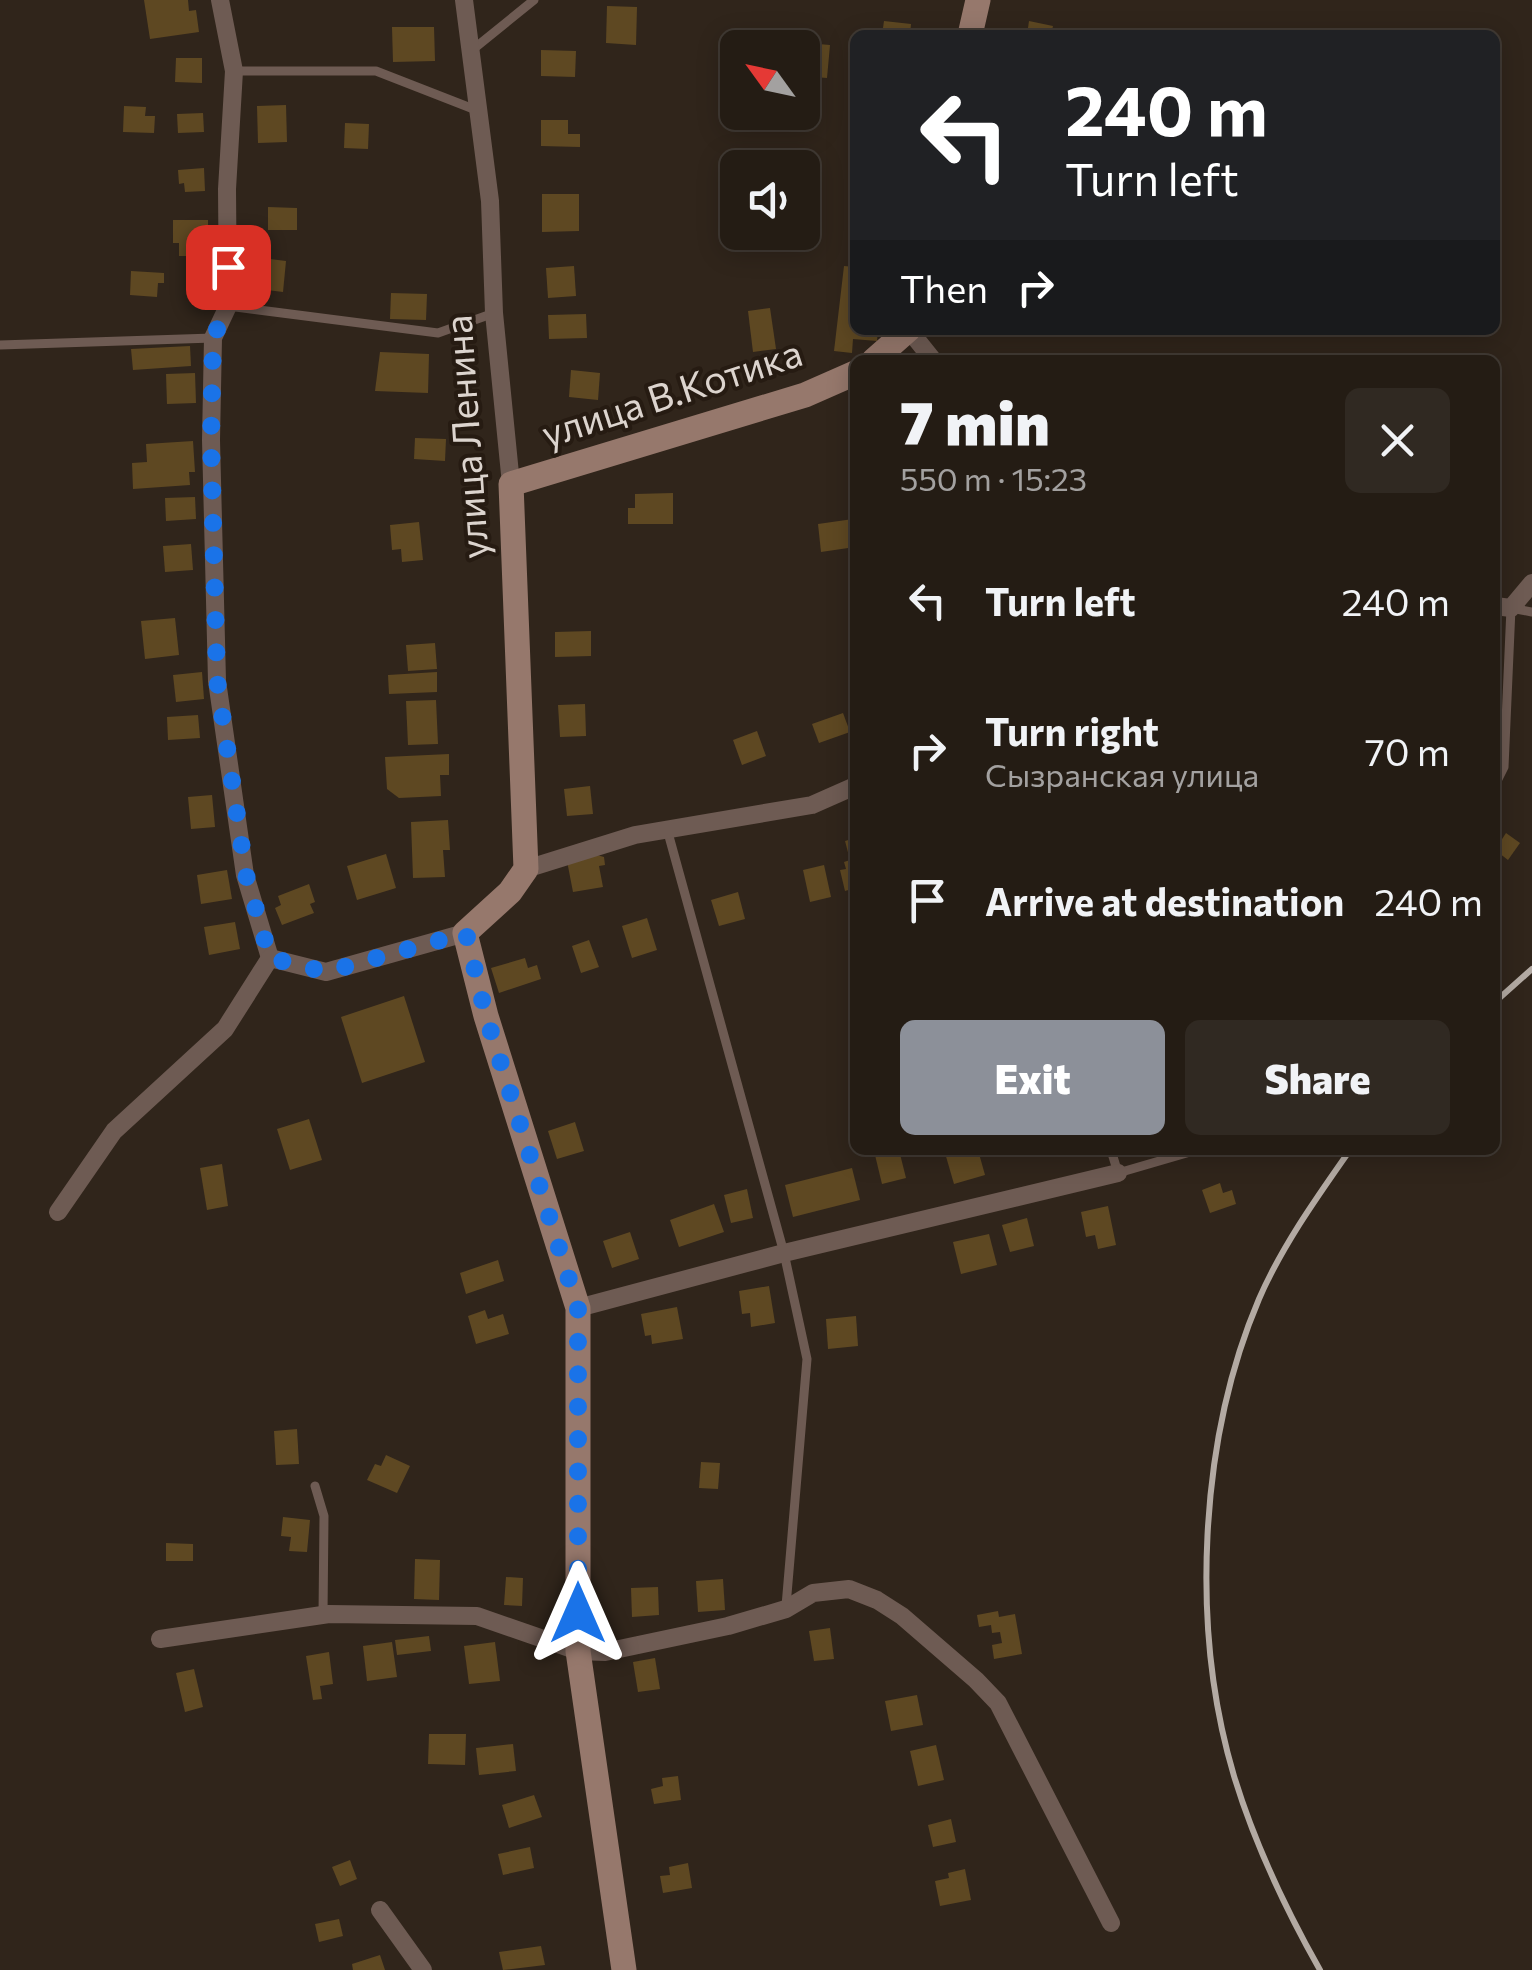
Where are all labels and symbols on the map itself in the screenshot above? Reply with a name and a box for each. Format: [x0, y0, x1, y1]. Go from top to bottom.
north arrow [720, 30, 820, 130]
pin [186, 225, 271, 310]
street label: улица Ленина [433, 314, 496, 561]
street label: улица В.Котика [535, 327, 807, 456]
position arrow [526, 1561, 630, 1665]

